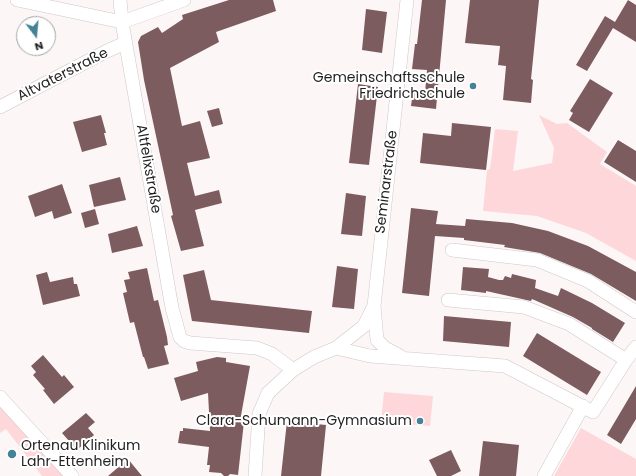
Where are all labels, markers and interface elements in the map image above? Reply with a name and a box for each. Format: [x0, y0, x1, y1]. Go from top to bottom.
north arrow [16, 16, 56, 56]
text: N [33, 38, 45, 55]
street label: Altvaterstraße [15, 45, 111, 105]
place label: Gemeinschaftsschule Friedrichschule [313, 70, 465, 102]
marker: Gemeinschaftsschule Friedrichschule [468, 81, 478, 91]
street label: Altfelixstraße [132, 123, 164, 215]
street label: Seminarstraße [372, 130, 402, 234]
place label: Clara-Schumann-Gymnasium [196, 413, 412, 429]
marker: Clara-Schumann-Gymnasium [415, 416, 425, 426]
place label: Ortenau Klinikum Lahr-Ettenheim [21, 438, 140, 470]
marker: Ortenau Klinikum Lahr-Ettenheim [6, 448, 18, 460]

